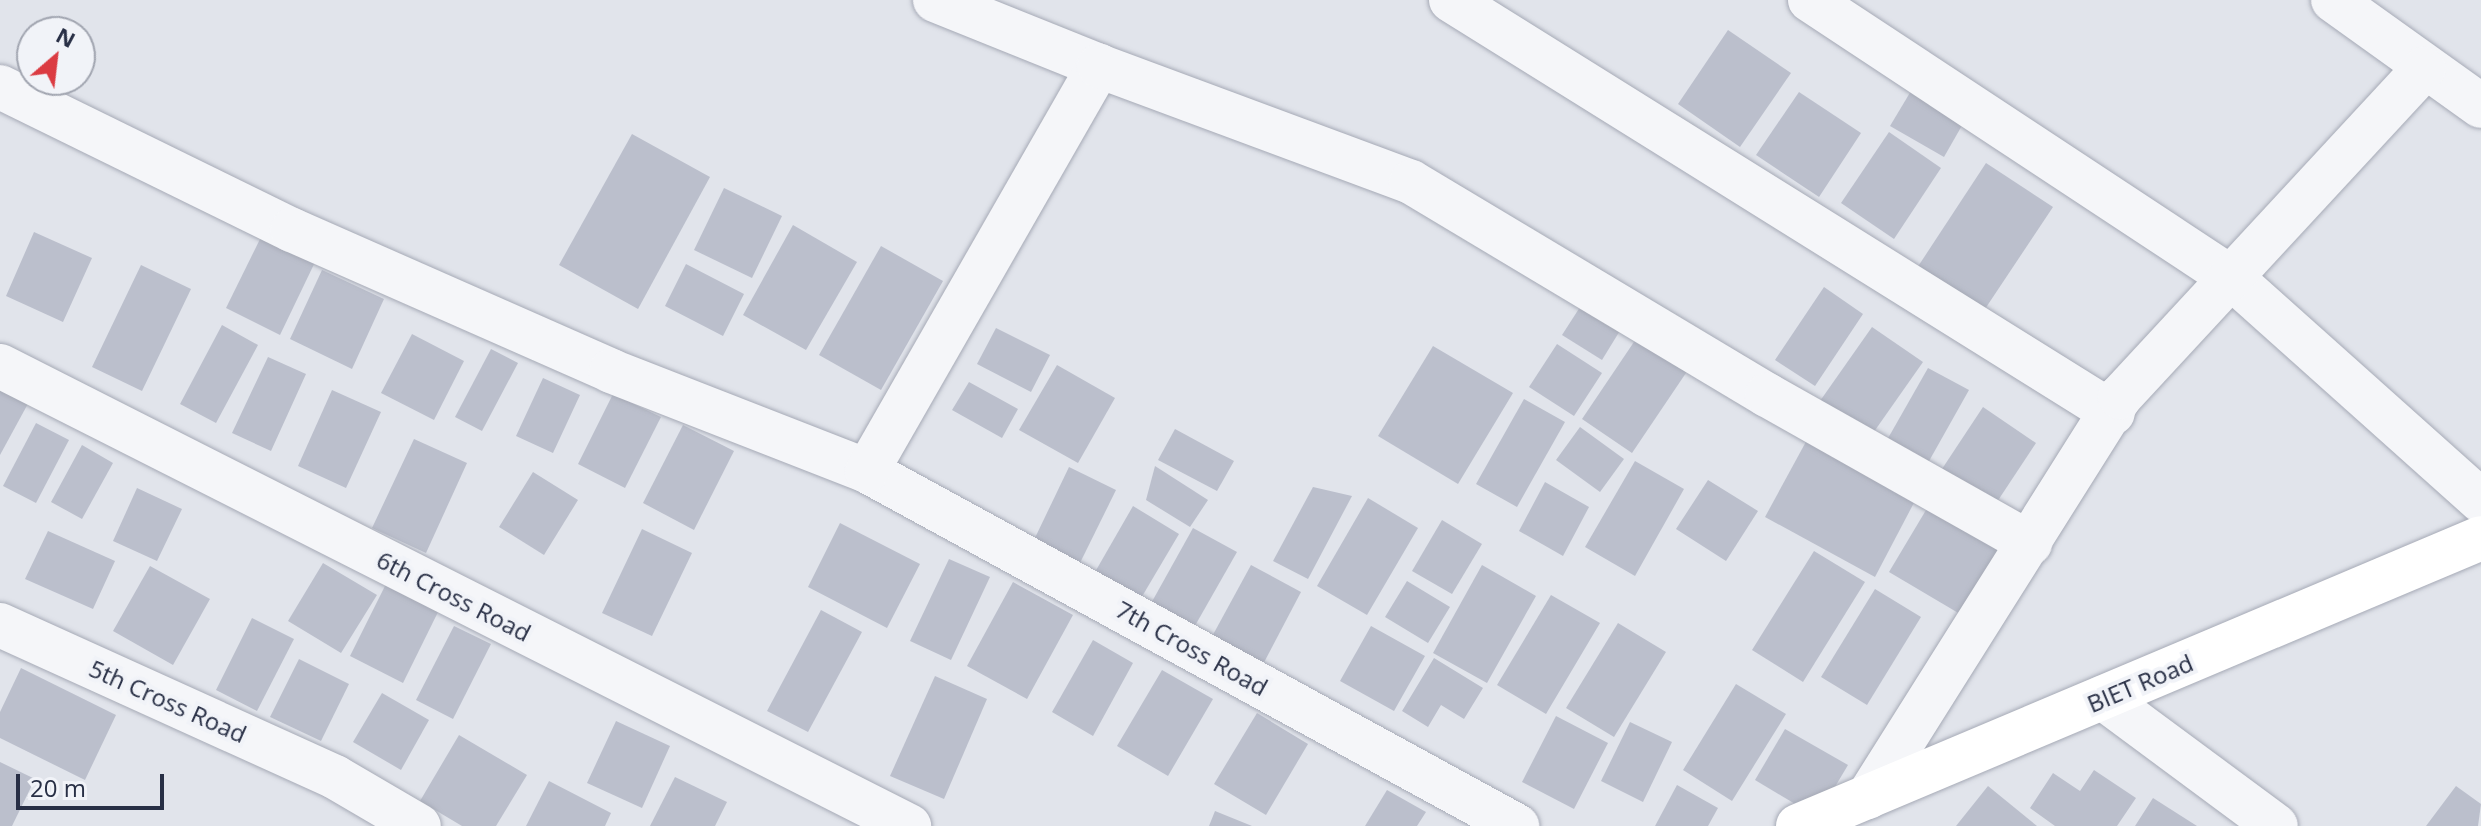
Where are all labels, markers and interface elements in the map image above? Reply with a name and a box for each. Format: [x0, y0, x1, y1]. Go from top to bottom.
north arrow [16, 16, 96, 96]
text: N [51, 19, 81, 54]
street label: 6th Cross Road [372, 545, 536, 647]
street label: 7th Cross Road [1111, 594, 1273, 702]
street label: BIET Road [2083, 648, 2197, 718]
street label: 5th Cross Road [85, 653, 251, 749]
scale bar [20, 758, 168, 808]
text: 20 m [30, 771, 86, 804]

